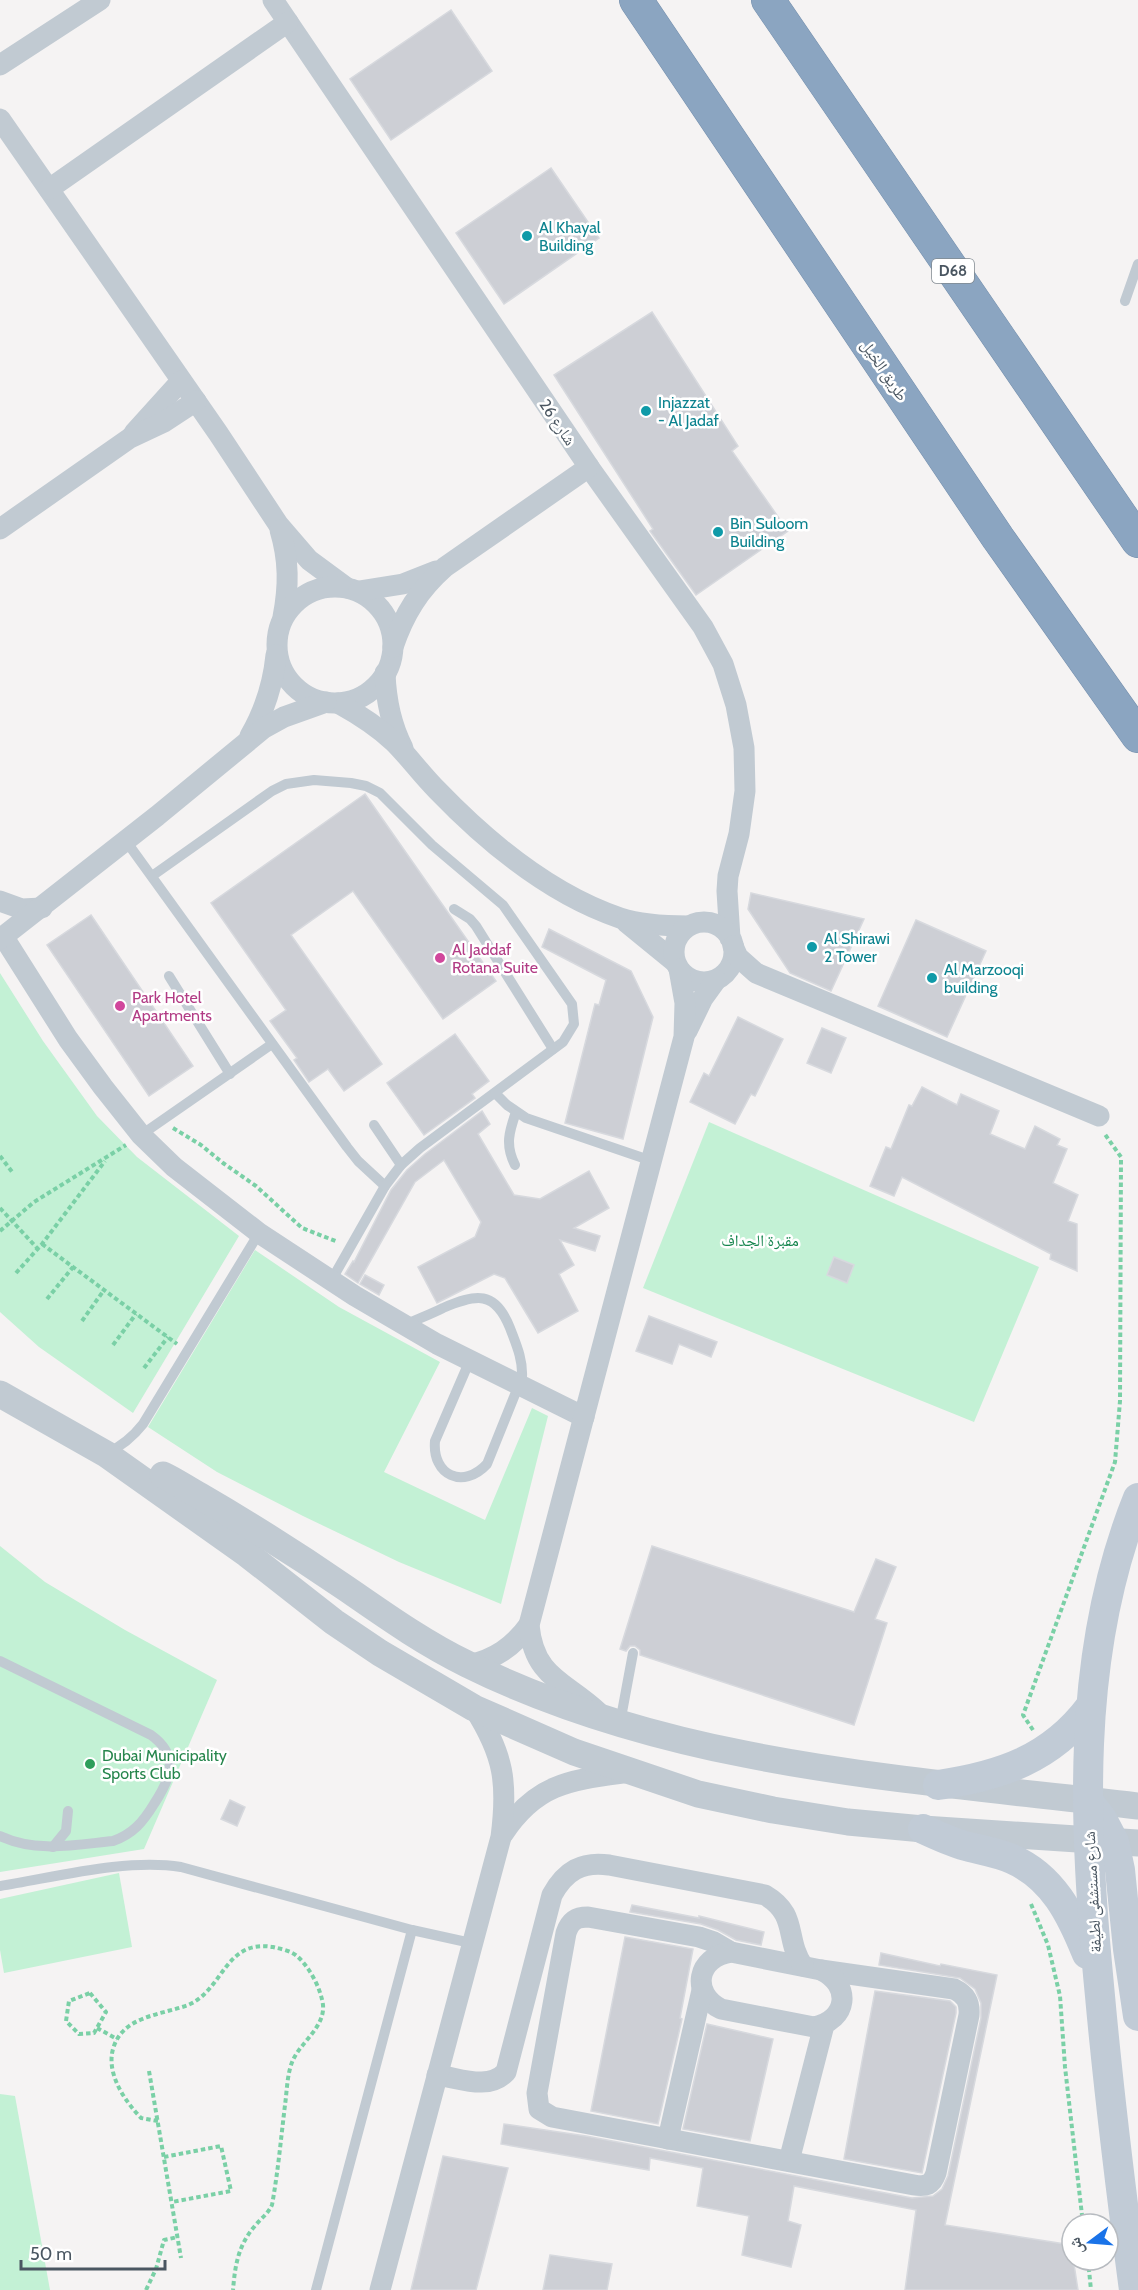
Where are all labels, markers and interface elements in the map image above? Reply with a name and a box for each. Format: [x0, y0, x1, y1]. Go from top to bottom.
place label: Al Khayal Building [539, 218, 601, 255]
marker: Al Khayal Building [520, 229, 534, 243]
road number: D68 [932, 259, 974, 283]
street label: طريق الخيل [856, 336, 912, 405]
place label: Injazzat - Al Jadaf [658, 393, 720, 430]
street label: شارع 26 [534, 396, 580, 450]
marker: Injazzat - Al Jadaf [639, 404, 653, 418]
place label: Bin Suloom Building [730, 514, 808, 551]
marker: Bin Suloom Building [711, 525, 725, 539]
place label: Al Shirawi 2 Tower [824, 929, 890, 966]
place label: Al Jaddaf Rotana Suite [452, 940, 538, 977]
marker: Al Shirawi 2 Tower [805, 940, 819, 954]
marker: Al Jaddaf Rotana Suite [433, 951, 447, 965]
place label: Al Marzooqi building [944, 960, 1024, 997]
marker: Al Marzooqi building [925, 971, 939, 985]
place label: Park Hotel Apartments [132, 988, 212, 1025]
marker: Park Hotel Apartments [113, 999, 127, 1013]
park label: مقبرة الجداف [721, 1231, 799, 1250]
place label: Dubai Municipality Sports Club [102, 1746, 227, 1783]
marker: Dubai Municipality Sports Club [83, 1757, 97, 1771]
street label: شارع مستشفى لطيفة [1080, 1831, 1106, 1953]
north arrow [1060, 2212, 1120, 2272]
scale bar [21, 2233, 165, 2271]
text: ش [1065, 2235, 1088, 2257]
text: 50 m [30, 2243, 72, 2265]

